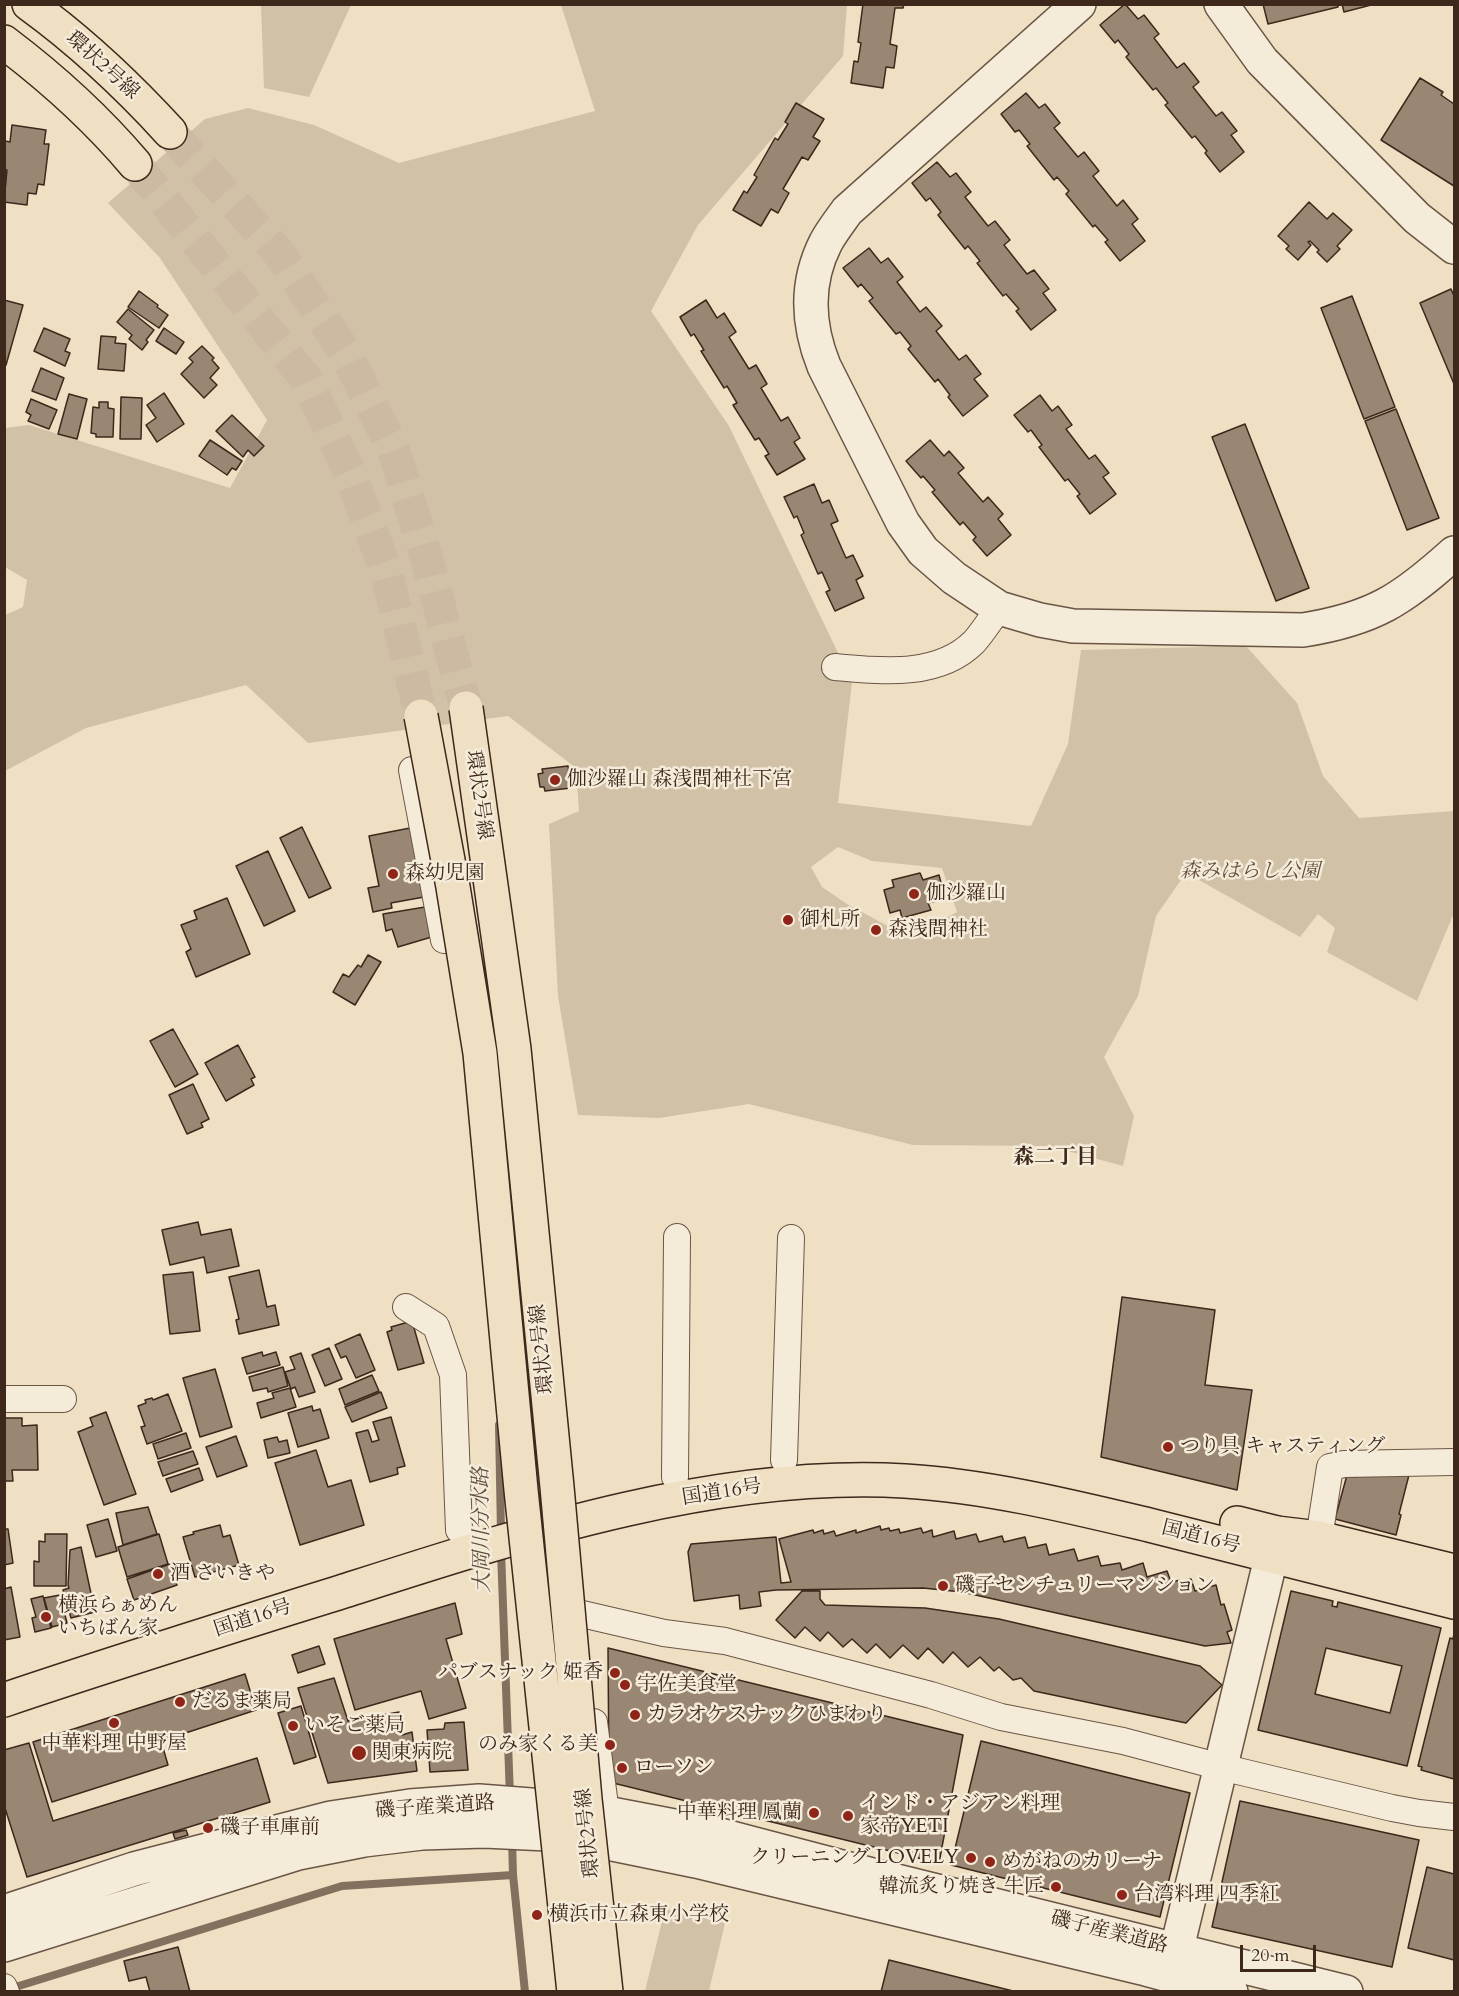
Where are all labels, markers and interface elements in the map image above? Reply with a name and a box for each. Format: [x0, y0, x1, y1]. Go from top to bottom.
street label: 環状2号線 [60, 27, 144, 105]
street label: 環状2号線 [460, 749, 496, 841]
place label: 伽沙羅山 森浅間神社下宮 [567, 768, 792, 792]
marker: 伽沙羅山 森浅間神社下宮 [548, 773, 562, 787]
park label: 森みはらし公園 [1180, 860, 1320, 884]
place label: 森幼児園 [405, 862, 485, 886]
marker: 森幼児園 [386, 867, 400, 881]
place label: 伽沙羅山 [926, 882, 1006, 906]
marker: 伽沙羅山 [907, 887, 921, 901]
place label: 御札所 [800, 908, 860, 932]
marker: 御札所 [781, 913, 795, 927]
place label: 森浅間神社 [888, 918, 988, 942]
marker: 森浅間神社 [869, 923, 883, 937]
district label: 森二丁目 [1013, 1145, 1097, 1171]
street label: 環状2号線 [526, 1303, 560, 1395]
place label: つり具 キャスティング [1180, 1435, 1385, 1459]
marker: つり具 キャスティング [1161, 1440, 1175, 1454]
water label: 大岡川分水路 [469, 1467, 497, 1593]
street label: 国道16号 [680, 1475, 764, 1511]
street label: 国道16号 [1159, 1517, 1243, 1559]
place label: 酒 さいきや [170, 1562, 275, 1586]
marker: 酒 さいきや [151, 1567, 165, 1581]
place label: 磯子センチュリーマンション [955, 1574, 1215, 1598]
marker: 磯子センチュリーマンション [936, 1579, 950, 1593]
place label: 横浜らぁめん いちばん家 [58, 1594, 178, 1641]
street label: 国道16号 [211, 1595, 295, 1643]
marker: 横浜らぁめん いちばん家 [39, 1610, 53, 1624]
place label: パブスナック 姫香 [438, 1661, 603, 1685]
marker: パブスナック 姫香 [608, 1666, 622, 1680]
place label: 宇佐美食堂 [637, 1673, 737, 1697]
marker: 宇佐美食堂 [618, 1678, 632, 1692]
place label: だるま薬局 [192, 1690, 292, 1714]
marker: だるま薬局 [173, 1695, 187, 1709]
place label: カラオケスナックひまわり [647, 1703, 887, 1727]
marker: カラオケスナックひまわり [628, 1708, 642, 1722]
place label: いそご薬局 [305, 1714, 405, 1738]
marker: 中華料理 中野屋 [107, 1716, 121, 1730]
marker: いそご薬局 [286, 1719, 300, 1733]
place label: 中華料理 中野屋 [41, 1732, 187, 1756]
place label: のみ家くる美 [478, 1733, 598, 1757]
marker: のみ家くる美 [603, 1738, 617, 1752]
place label: 関東病院 [372, 1741, 452, 1765]
marker: 関東病院 [350, 1744, 368, 1762]
place label: ローソン [634, 1756, 714, 1780]
marker: ローソン [615, 1761, 629, 1775]
street label: 環状2号線 [572, 1787, 606, 1879]
street label: 磯子産業道路 [374, 1792, 496, 1824]
place label: インド・アジアン料理 家帝YETI [860, 1792, 1060, 1839]
place label: 中華料理 鳳蘭 [677, 1801, 802, 1825]
marker: 中華料理 鳳蘭 [807, 1806, 821, 1820]
marker: インド・アジアン料理 家帝YETI [841, 1809, 855, 1823]
place label: 磯子車庫前 [220, 1816, 320, 1840]
marker: 磯子車庫前 [201, 1821, 215, 1835]
place label: クリーニング LOVELY [750, 1846, 959, 1870]
place label: めがねのカリーナ [1002, 1850, 1162, 1874]
marker: クリーニング LOVELY [964, 1851, 978, 1865]
marker: めがねのカリーナ [983, 1855, 997, 1869]
place label: 韓流炙り焼き 牛匠 [879, 1875, 1044, 1899]
marker: 韓流炙り焼き 牛匠 [1049, 1880, 1063, 1894]
place label: 台湾料理 四季紅 [1134, 1883, 1279, 1907]
marker: 台湾料理 四季紅 [1115, 1888, 1129, 1902]
place label: 横浜市立森東小学校 [549, 1903, 729, 1927]
street label: 磯子産業道路 [1048, 1907, 1170, 1959]
marker: 横浜市立森東小学校 [530, 1908, 544, 1922]
scale bar [1243, 1933, 1320, 1971]
text: 20 m [1251, 1943, 1290, 1968]

